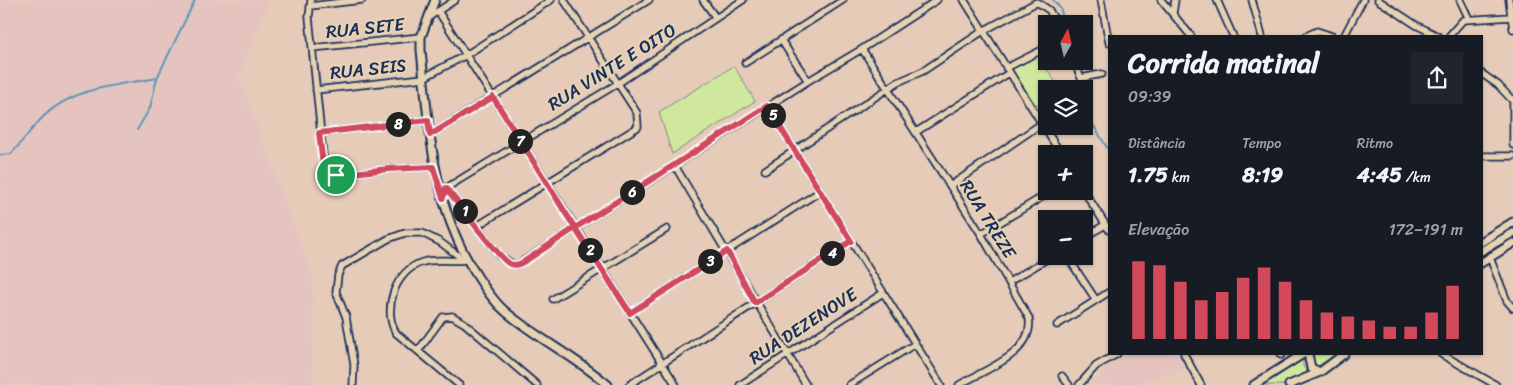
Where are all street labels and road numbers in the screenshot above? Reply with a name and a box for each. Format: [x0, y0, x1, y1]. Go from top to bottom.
street label: RUA SETE [324, 8, 407, 48]
street label: RUA VINTE E OITO [541, 14, 683, 120]
street label: RUA SEIS [328, 49, 408, 89]
street label: RUA TREZE [951, 173, 1026, 266]
street label: RUA DEZENOVE [742, 278, 865, 373]

